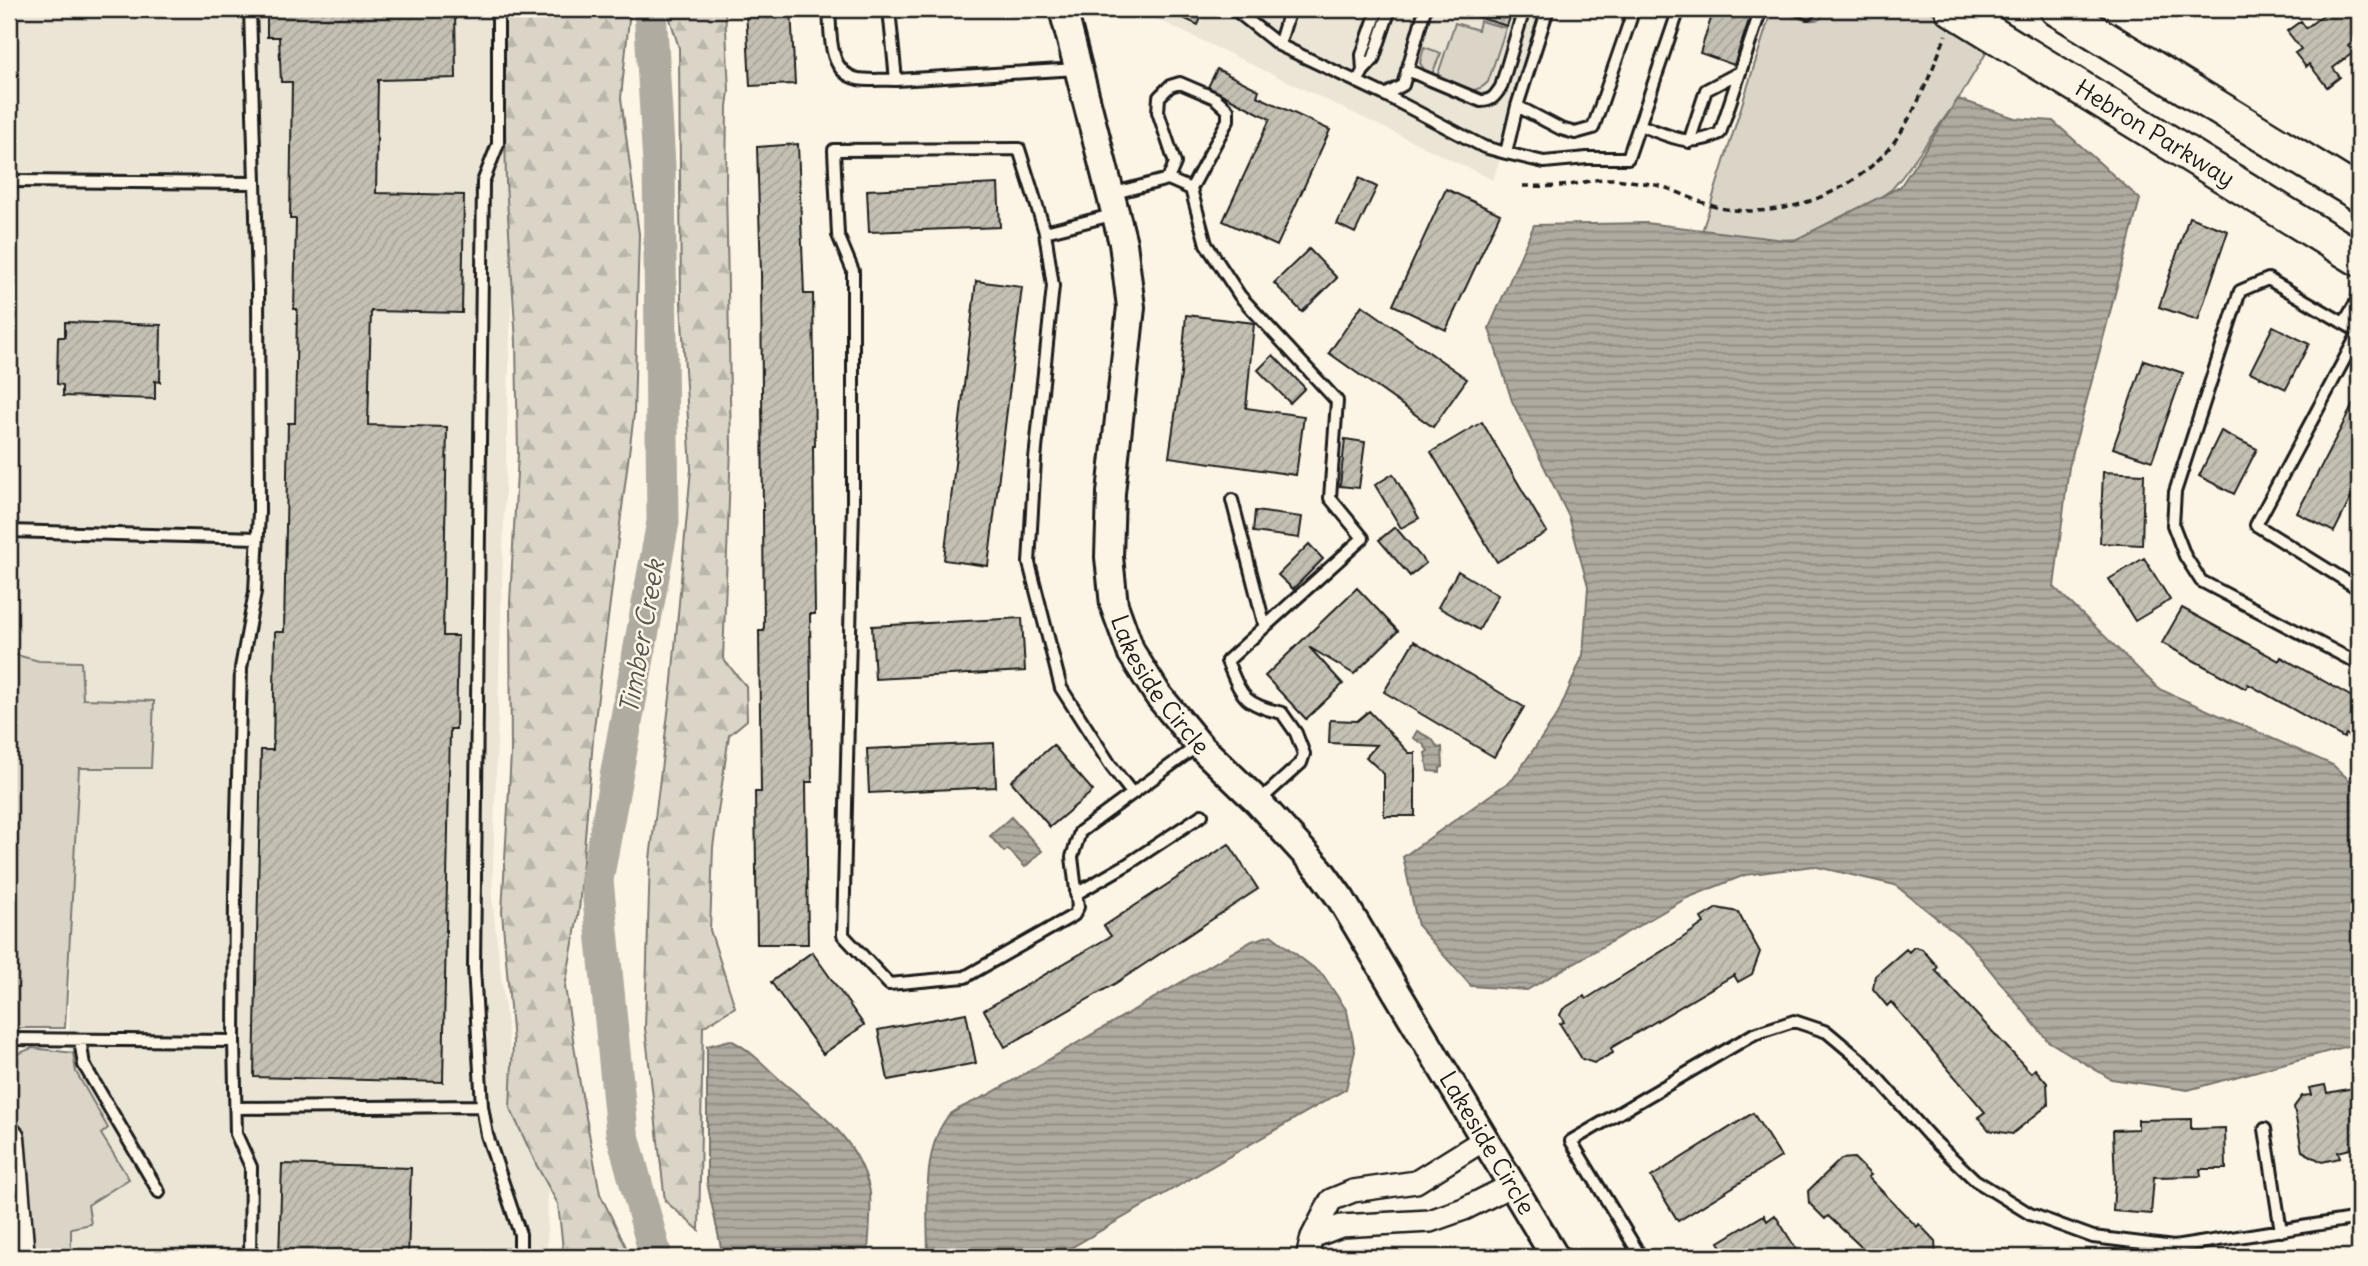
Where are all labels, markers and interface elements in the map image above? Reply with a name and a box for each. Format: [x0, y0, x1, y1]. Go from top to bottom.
street label: Hebron Parkway [2070, 72, 2241, 193]
water label: Timber Creek [612, 556, 672, 716]
street label: Lakeside Circle [1105, 610, 1216, 761]
street label: Lakeside Circle [1433, 1065, 1542, 1220]

